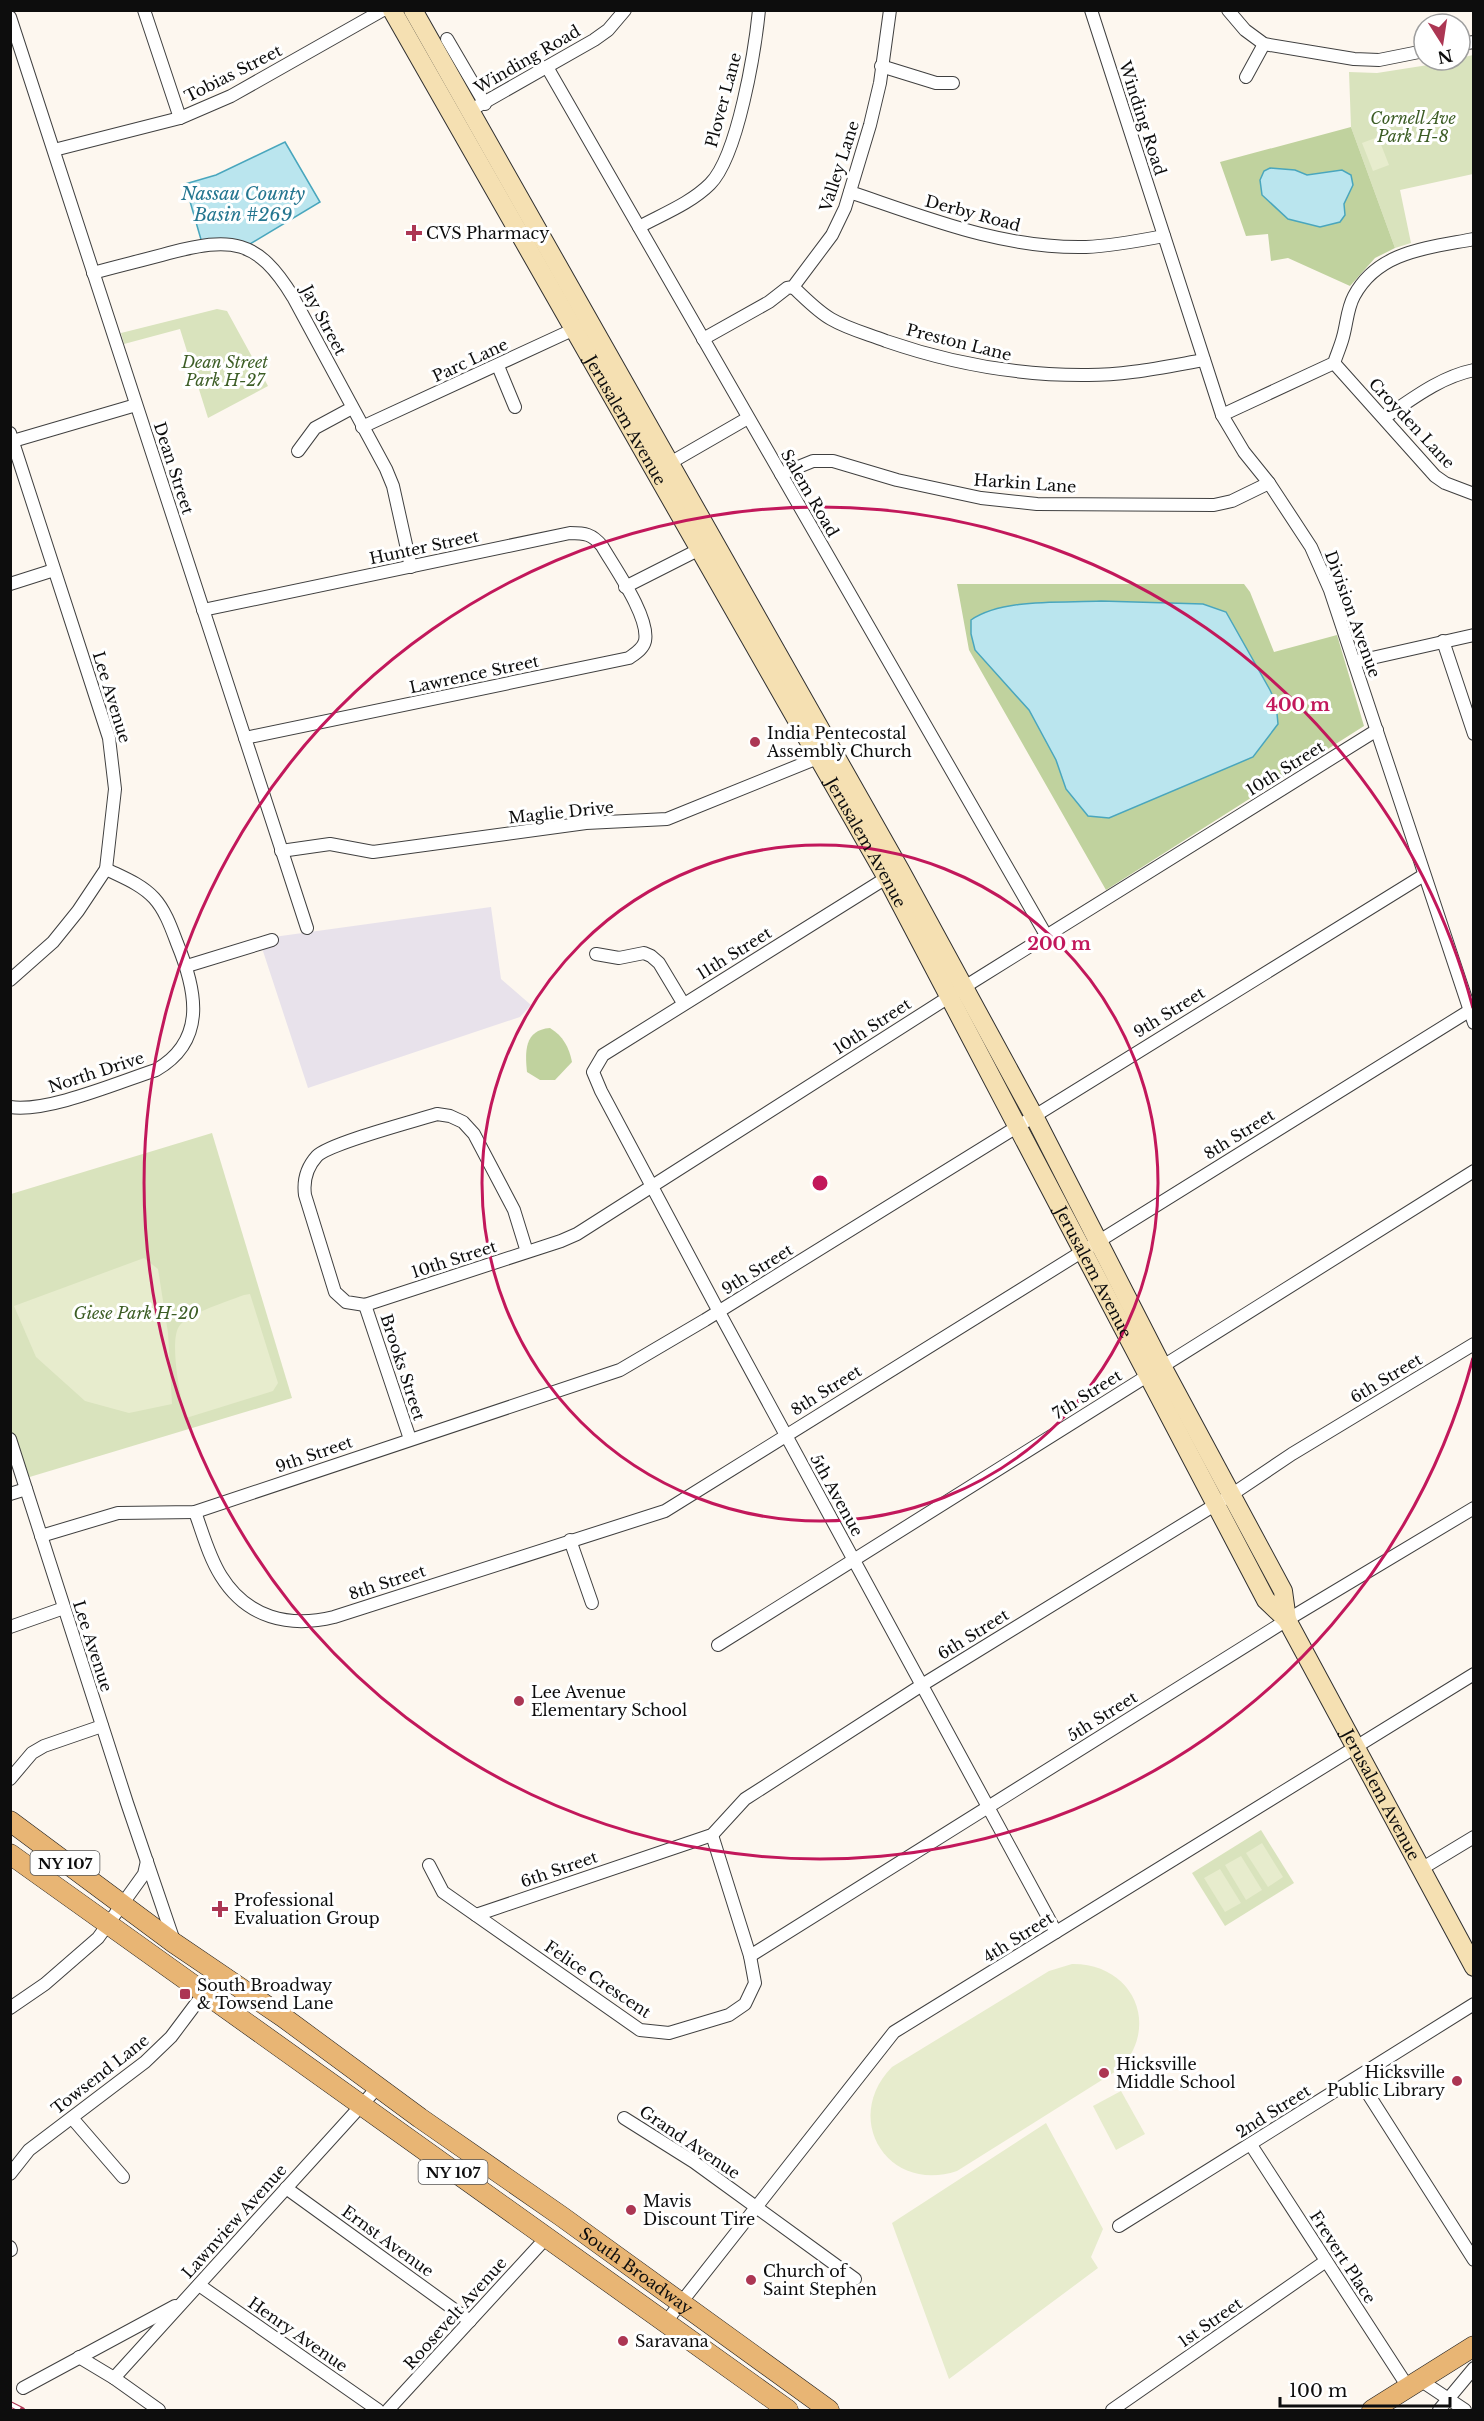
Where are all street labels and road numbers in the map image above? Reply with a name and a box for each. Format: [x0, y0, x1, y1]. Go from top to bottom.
street label: Winding Road [470, 20, 584, 98]
street label: Tobias Street [181, 40, 285, 106]
street label: Plover Lane [701, 50, 745, 150]
street label: Winding Road [1115, 57, 1171, 178]
street label: Valley Lane [815, 118, 863, 215]
street label: Derby Road [923, 191, 1023, 235]
street label: Jay Street [296, 280, 351, 359]
street label: Preston Lane [904, 319, 1014, 365]
street label: Parc Lane [429, 334, 511, 386]
street label: Jerusalem Avenue [580, 350, 671, 488]
street label: Croyden Lane [1365, 374, 1459, 472]
street label: Dean Street [150, 419, 198, 517]
street label: Salem Road [777, 446, 843, 541]
street label: Harkin Lane [973, 469, 1077, 497]
street label: Hunter Street [367, 526, 481, 568]
street label: Division Avenue [1321, 548, 1385, 680]
street label: Lee Avenue [89, 649, 135, 745]
street label: Lawrence Street [407, 651, 541, 697]
street label: 10th Street [1242, 736, 1328, 800]
street label: Jerusalem Avenue [821, 772, 911, 911]
street label: Maglie Drive [507, 797, 615, 827]
street label: 11th Street [693, 922, 775, 984]
street label: 9th Street [1130, 982, 1208, 1042]
street label: 10th Street [830, 994, 914, 1058]
street label: North Drive [46, 1047, 146, 1097]
street label: 8th Street [1200, 1104, 1278, 1164]
street label: Jerusalem Avenue [1050, 1201, 1137, 1341]
street label: 10th Street [409, 1236, 499, 1282]
street label: 9th Street [718, 1239, 796, 1299]
street label: Brooks Street [376, 1311, 430, 1423]
street label: 6th Street [1347, 1349, 1425, 1407]
street label: 8th Street [787, 1360, 865, 1420]
street label: 7th Street [1049, 1365, 1125, 1423]
street label: 9th Street [273, 1432, 355, 1476]
street label: 5th Avenue [806, 1450, 868, 1540]
street label: 8th Street [346, 1560, 428, 1604]
street label: Lee Avenue [69, 1598, 117, 1694]
street label: 6th Street [934, 1604, 1012, 1664]
street label: 5th Street [1063, 1687, 1141, 1745]
street label: Jerusalem Avenue [1337, 1724, 1425, 1864]
street label: 6th Street [518, 1847, 600, 1891]
road number: NY 107 [31, 1851, 100, 1875]
street label: 4th Street [979, 1908, 1057, 1966]
street label: Felice Crescent [541, 1936, 655, 2022]
street label: Towsend Lane [47, 2030, 153, 2118]
street label: 2nd Street [1232, 2080, 1314, 2142]
street label: Grand Avenue [636, 2101, 744, 2183]
street label: Lawnview Avenue [177, 2160, 291, 2282]
road number: NY 107 [418, 2160, 488, 2184]
street label: Ernst Avenue [338, 2201, 438, 2281]
street label: Frevert Place [1306, 2207, 1380, 2307]
street label: South Broadway [576, 2223, 698, 2319]
street label: Roosevelt Avenue [399, 2253, 511, 2373]
street label: Henry Avenue [244, 2292, 352, 2376]
street label: 1st Street [1174, 2293, 1246, 2351]

